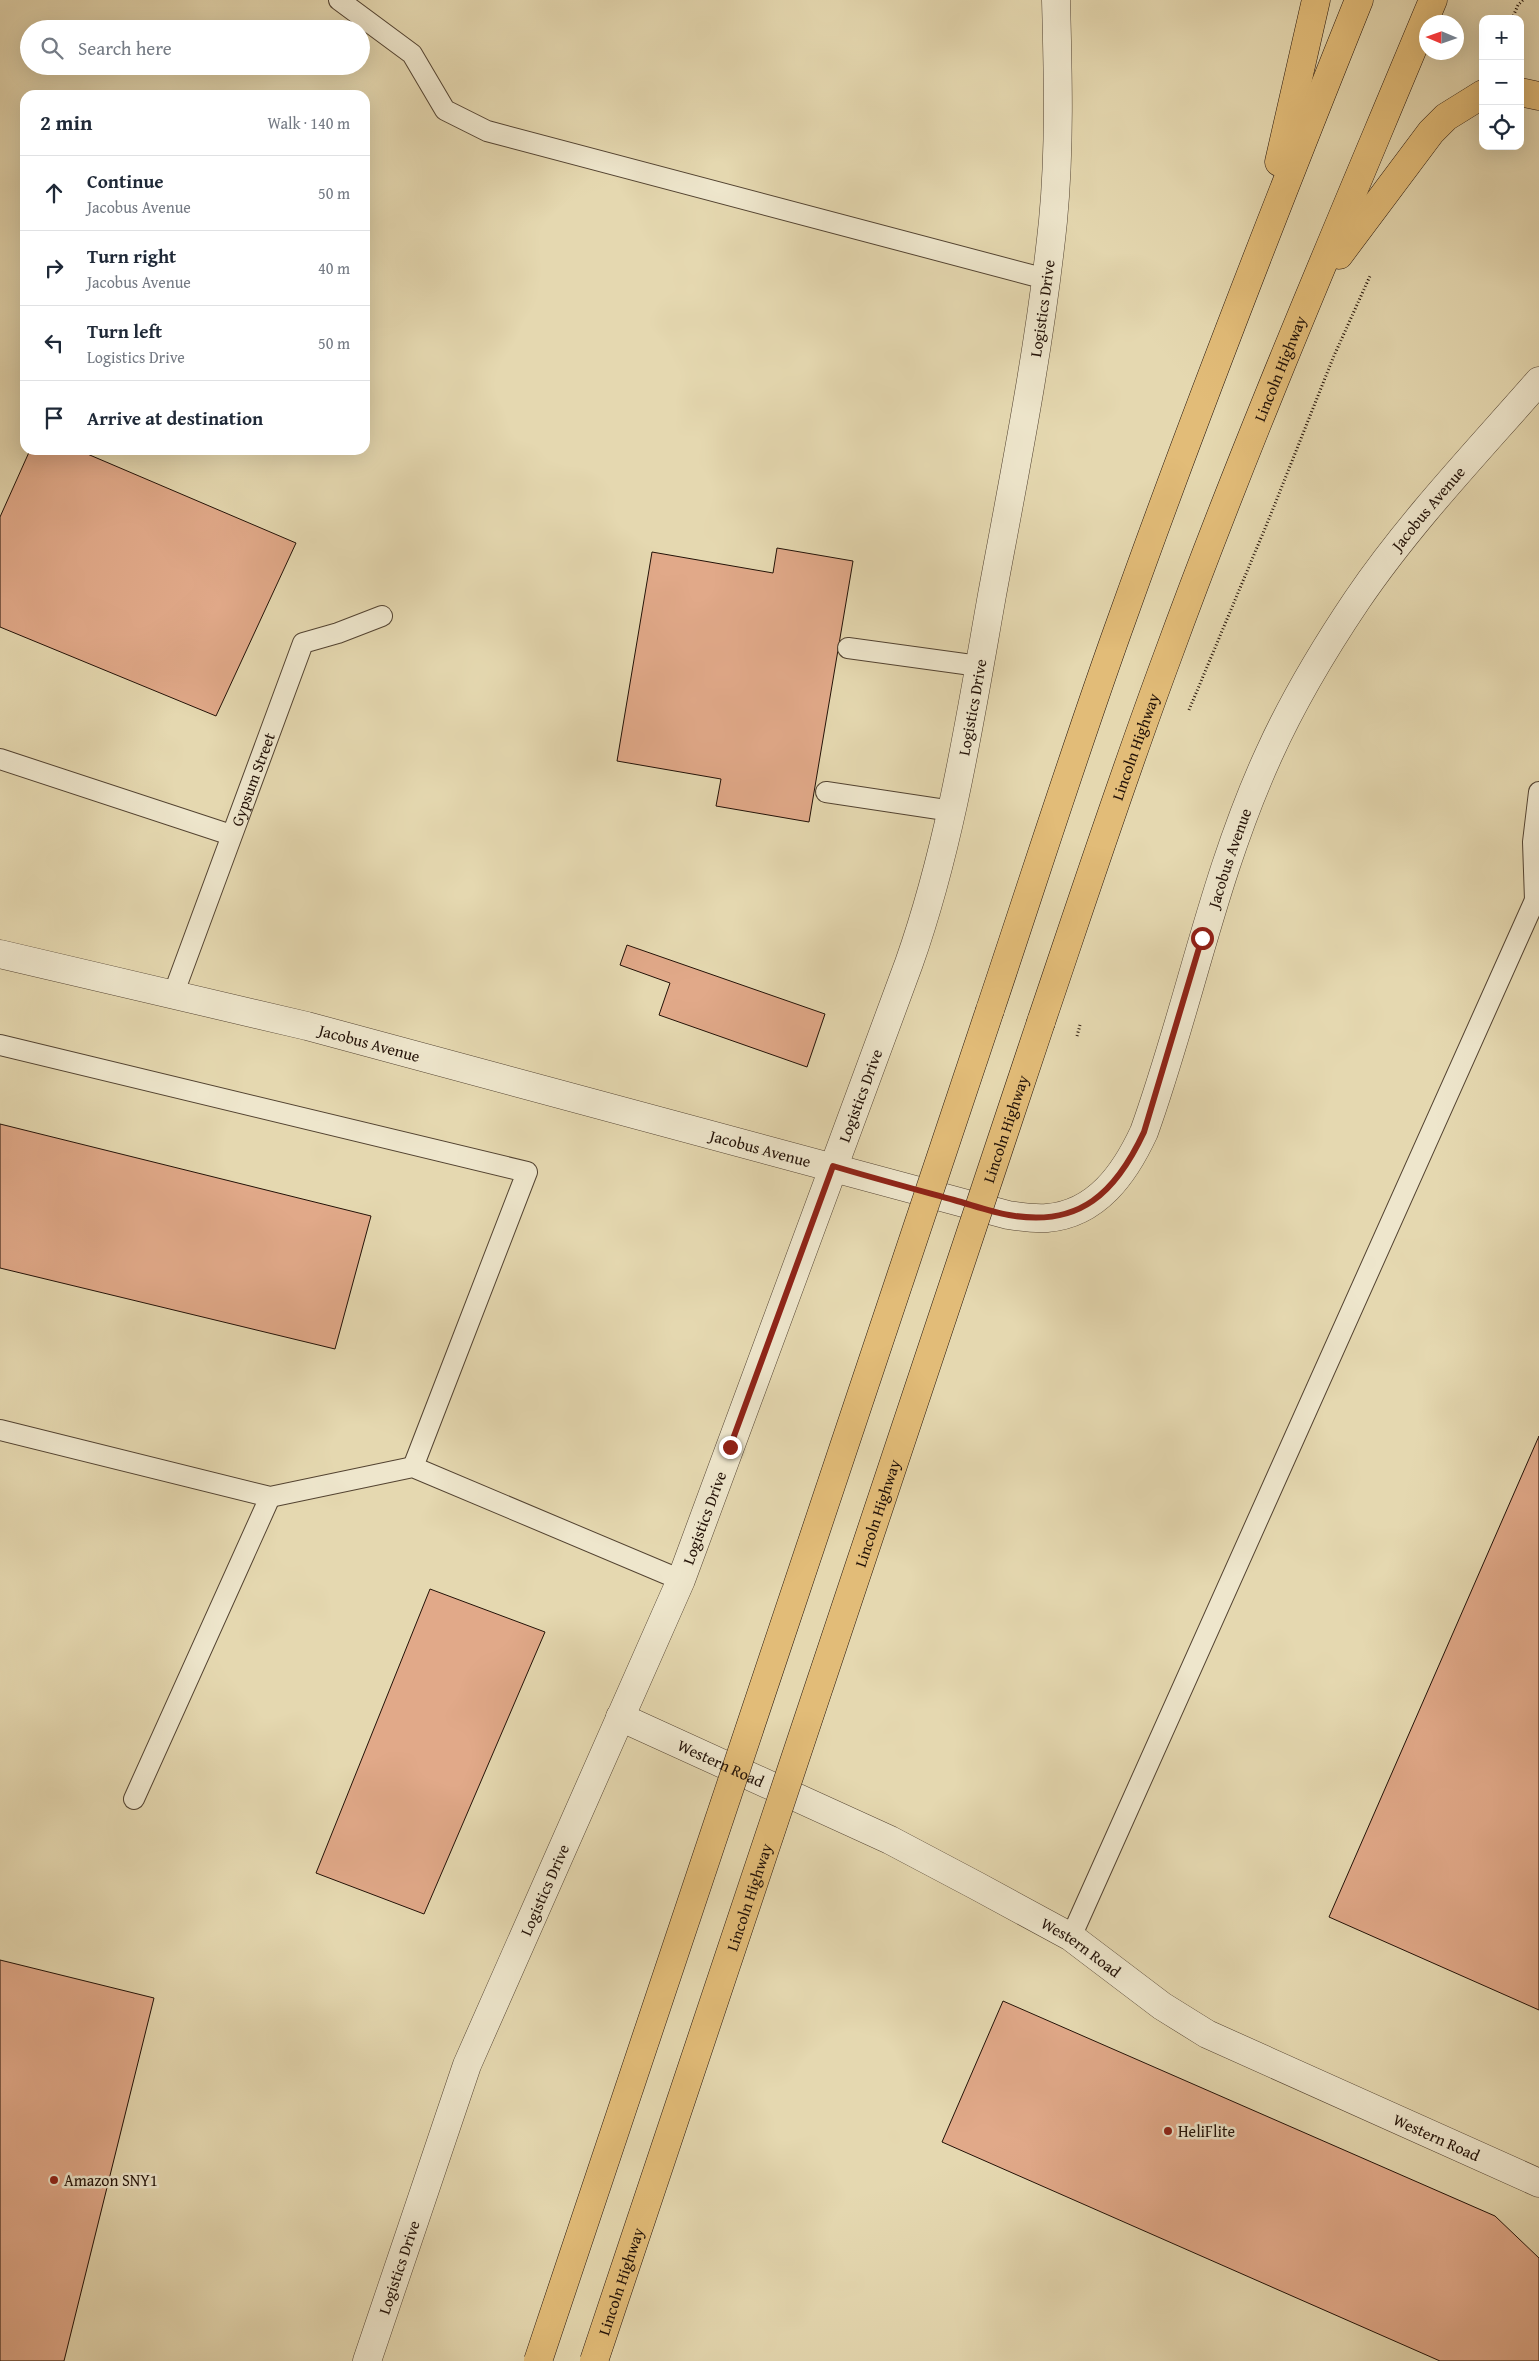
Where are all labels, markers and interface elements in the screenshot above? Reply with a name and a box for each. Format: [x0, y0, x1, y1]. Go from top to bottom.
north arrow [1419, 15, 1464, 60]
map controls [1479, 15, 1524, 150]
button: + [1479, 15, 1524, 60]
search box [20, 20, 370, 75]
icon: search [38, 34, 66, 62]
text: Search here [78, 34, 172, 62]
button: − [1479, 60, 1524, 105]
button: locate [1479, 105, 1524, 150]
text: 2 min [40, 107, 92, 138]
text: Walk · 140 m [267, 111, 350, 135]
text: Continue [87, 167, 164, 195]
icon: ahead [40, 179, 68, 207]
text: 50 m [318, 181, 350, 205]
text: Jacobus Avenue [87, 195, 191, 219]
text: Turn right [87, 242, 176, 270]
icon: right [40, 254, 68, 282]
text: 40 m [318, 256, 350, 280]
street label: Logistics Drive [1023, 258, 1061, 359]
text: Jacobus Avenue [87, 270, 191, 294]
street label: Lincoln Highway [1247, 312, 1312, 425]
text: Turn left [87, 317, 162, 345]
icon: left [40, 329, 68, 357]
text: 50 m [318, 331, 350, 355]
text: Logistics Drive [87, 345, 185, 369]
icon: arrive [40, 404, 68, 432]
text: Arrive at destination [87, 404, 263, 432]
street label: Jacobus Avenue [1384, 461, 1471, 557]
street label: Logistics Drive [951, 657, 993, 758]
street label: Lincoln Highway [1105, 690, 1165, 804]
street label: Gypsum Street [224, 729, 281, 829]
street label: Jacobus Avenue [1201, 805, 1257, 913]
route start [1191, 927, 1214, 950]
street label: Jacobus Avenue [314, 1017, 423, 1068]
street label: Logistics Drive [832, 1046, 888, 1146]
street label: Lincoln Highway [976, 1072, 1035, 1186]
street label: Jacobus Avenue [705, 1123, 814, 1173]
route end [719, 1436, 742, 1459]
street label: Lincoln Highway [848, 1456, 906, 1570]
street label: Logistics Drive [676, 1468, 732, 1568]
street label: Western Road [674, 1733, 769, 1793]
street label: Logistics Drive [514, 1840, 575, 1939]
street label: Lincoln Highway [720, 1840, 778, 1954]
street label: Western Road [1037, 1911, 1127, 1983]
street label: Western Road [1390, 2107, 1484, 2167]
place label: HeliFlite [1178, 2119, 1235, 2143]
marker: HeliFlite [1162, 2125, 1174, 2137]
place label: Amazon SNY1 [64, 2168, 158, 2192]
marker: Amazon SNY1 [48, 2174, 60, 2186]
street label: Logistics Drive [372, 2217, 426, 2317]
street label: Lincoln Highway [591, 2224, 650, 2338]

